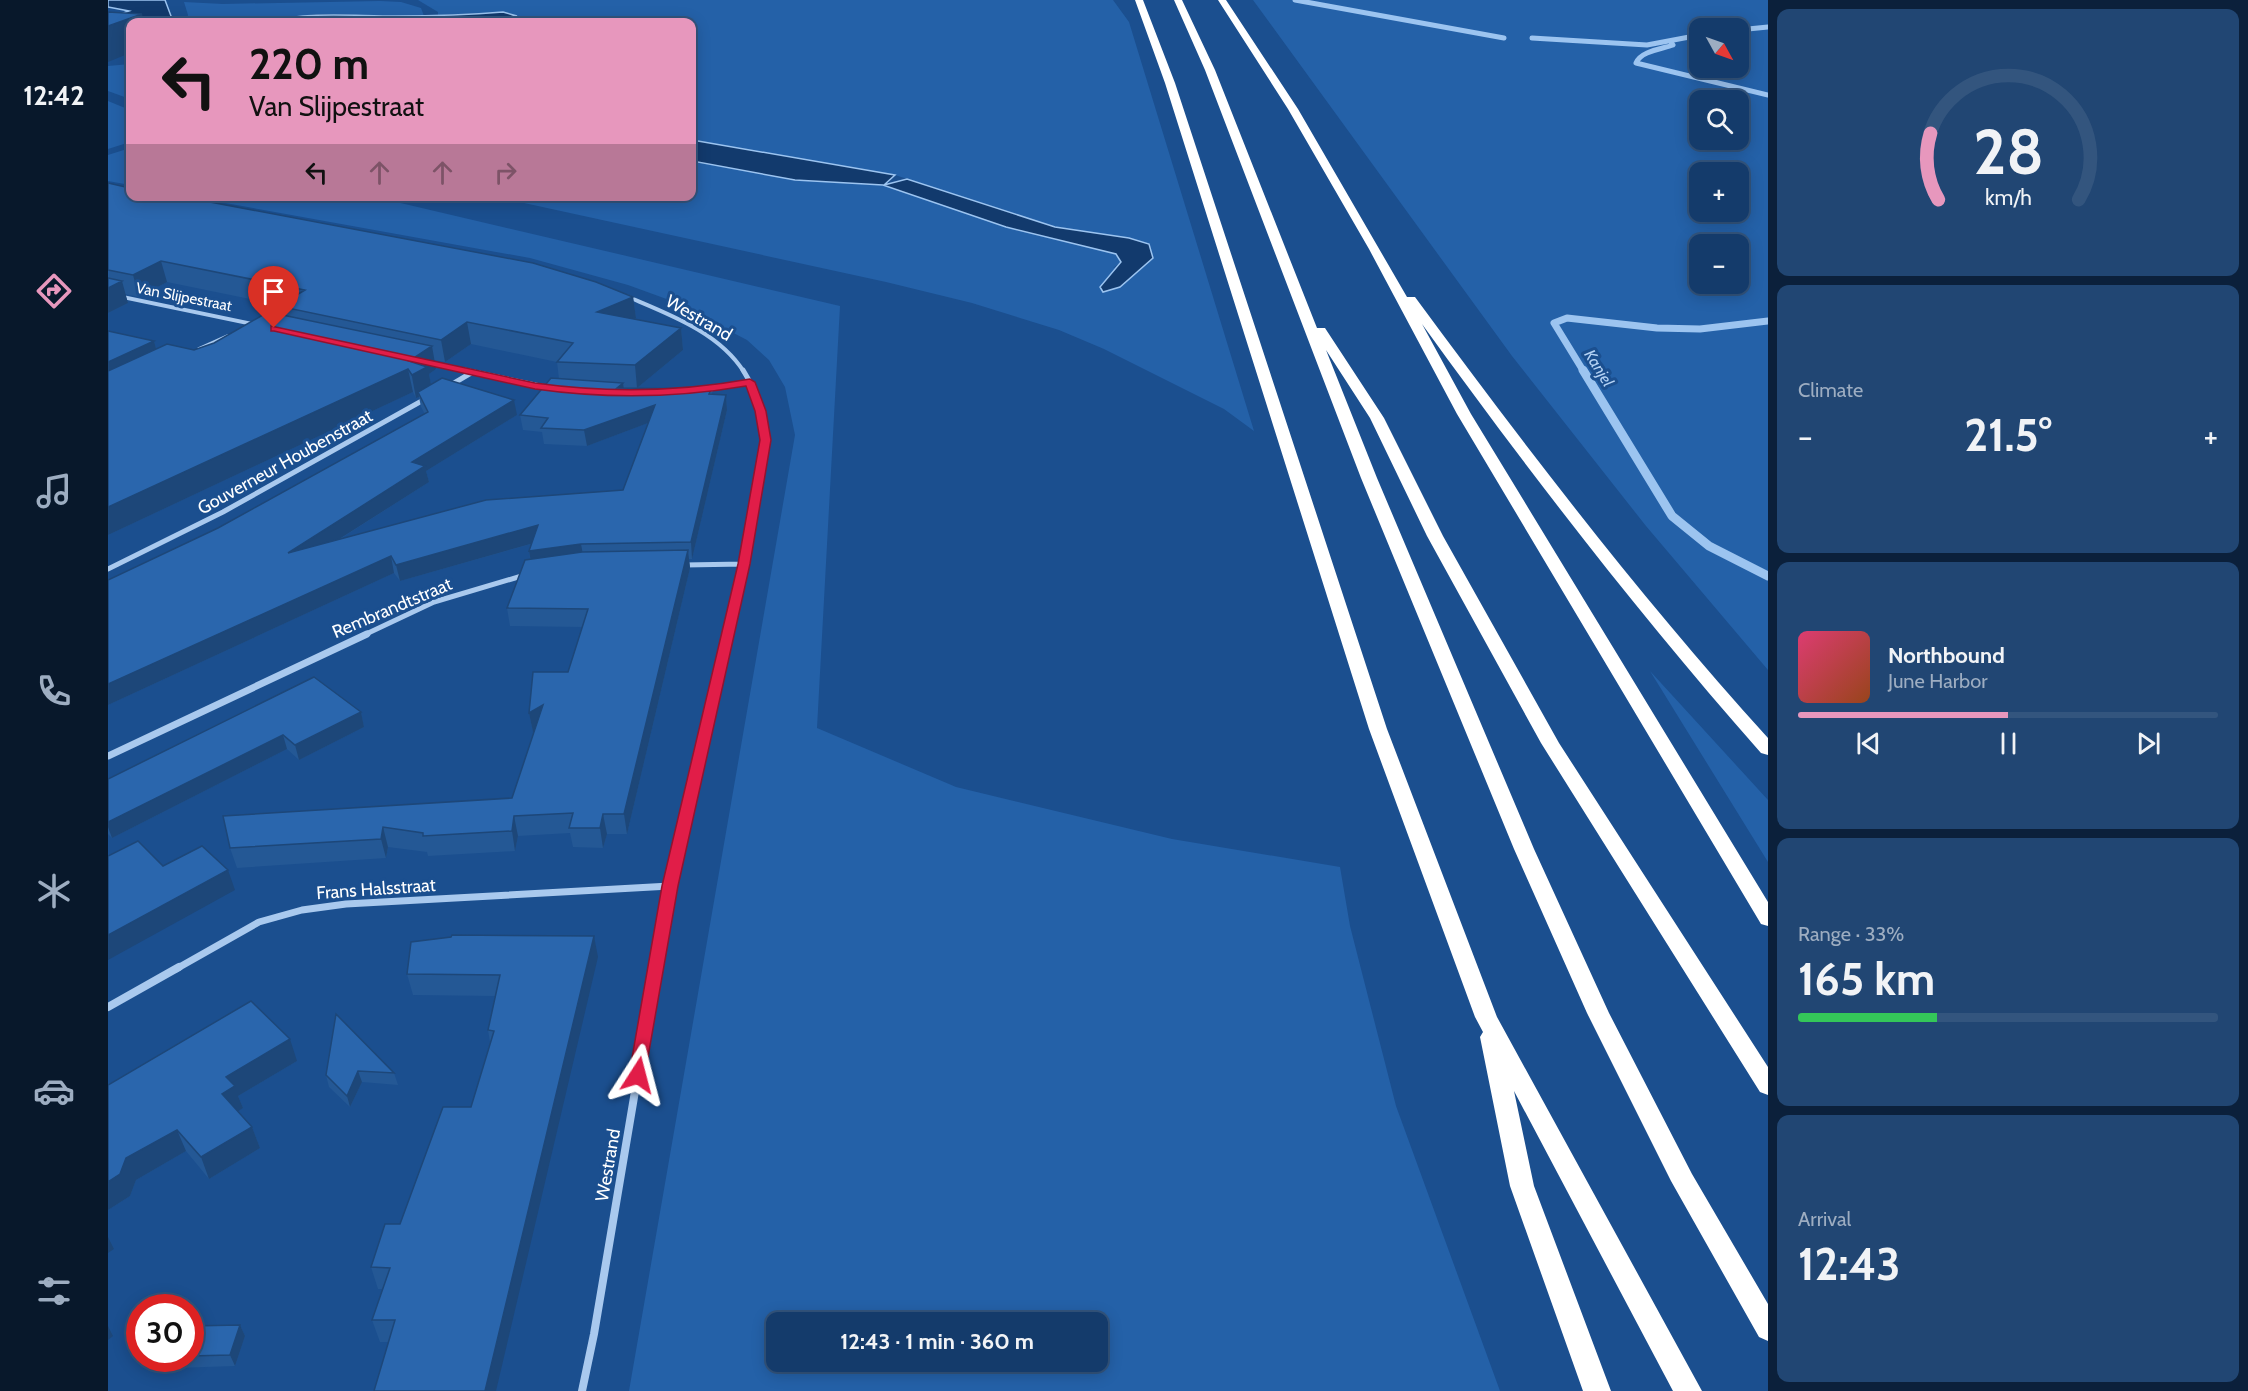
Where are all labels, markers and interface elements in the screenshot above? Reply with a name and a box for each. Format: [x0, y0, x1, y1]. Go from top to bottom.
north arrow [1689, 18, 1749, 78]
map controls [1689, 18, 1749, 294]
text: 220 m [249, 38, 369, 90]
icon: left [150, 42, 228, 120]
text: 12:42 [23, 79, 85, 112]
text: Van Slijpestraat [249, 90, 424, 123]
button: search [1689, 90, 1749, 150]
text: 28 [1973, 114, 2043, 190]
icon: left [300, 156, 333, 189]
icon: ahead [363, 156, 396, 189]
icon: ahead [426, 156, 459, 189]
icon: right [489, 156, 522, 189]
button: + [1689, 162, 1749, 222]
text: km/h [1985, 184, 2031, 210]
button: − [1689, 234, 1749, 294]
pin [248, 266, 299, 328]
icon: directions [33, 270, 75, 312]
icon: arrive [257, 275, 290, 308]
street label: Van Slijpestraat [135, 279, 233, 315]
street label: Westrand [662, 290, 736, 346]
water label: Kanjel [1580, 346, 1618, 390]
text: Climate [1798, 378, 1863, 402]
street label: Gouverneur Houbenstraat [194, 405, 376, 519]
text: 21.5° [1964, 408, 2052, 462]
text: − [1798, 416, 1813, 456]
text: + [2203, 416, 2218, 456]
icon: music [33, 470, 75, 512]
street label: Rembrandtstraat [329, 573, 455, 643]
text: Northbound [1888, 642, 2005, 669]
text: June Harbor [1888, 669, 1988, 693]
icon: phone [33, 670, 75, 712]
icon: previous [1852, 727, 1885, 760]
icon: pause [1992, 727, 2025, 760]
icon: next [2132, 727, 2165, 760]
icon: climate [33, 870, 75, 912]
street label: Frans Halsstraat [316, 874, 436, 904]
text: Range · 33% [1798, 922, 1904, 946]
text: 165 km [1798, 952, 1935, 1006]
position arrow [606, 1043, 670, 1107]
icon: car [33, 1070, 75, 1112]
street label: Westrand [591, 1127, 625, 1203]
text: Arrival [1798, 1207, 1851, 1231]
text: 12:43 [1798, 1237, 1901, 1291]
icon: filters [33, 1270, 75, 1312]
speed limit sign: 30 [126, 1294, 204, 1372]
text: 12:43 · 1 min · 360 m [840, 1328, 1034, 1355]

